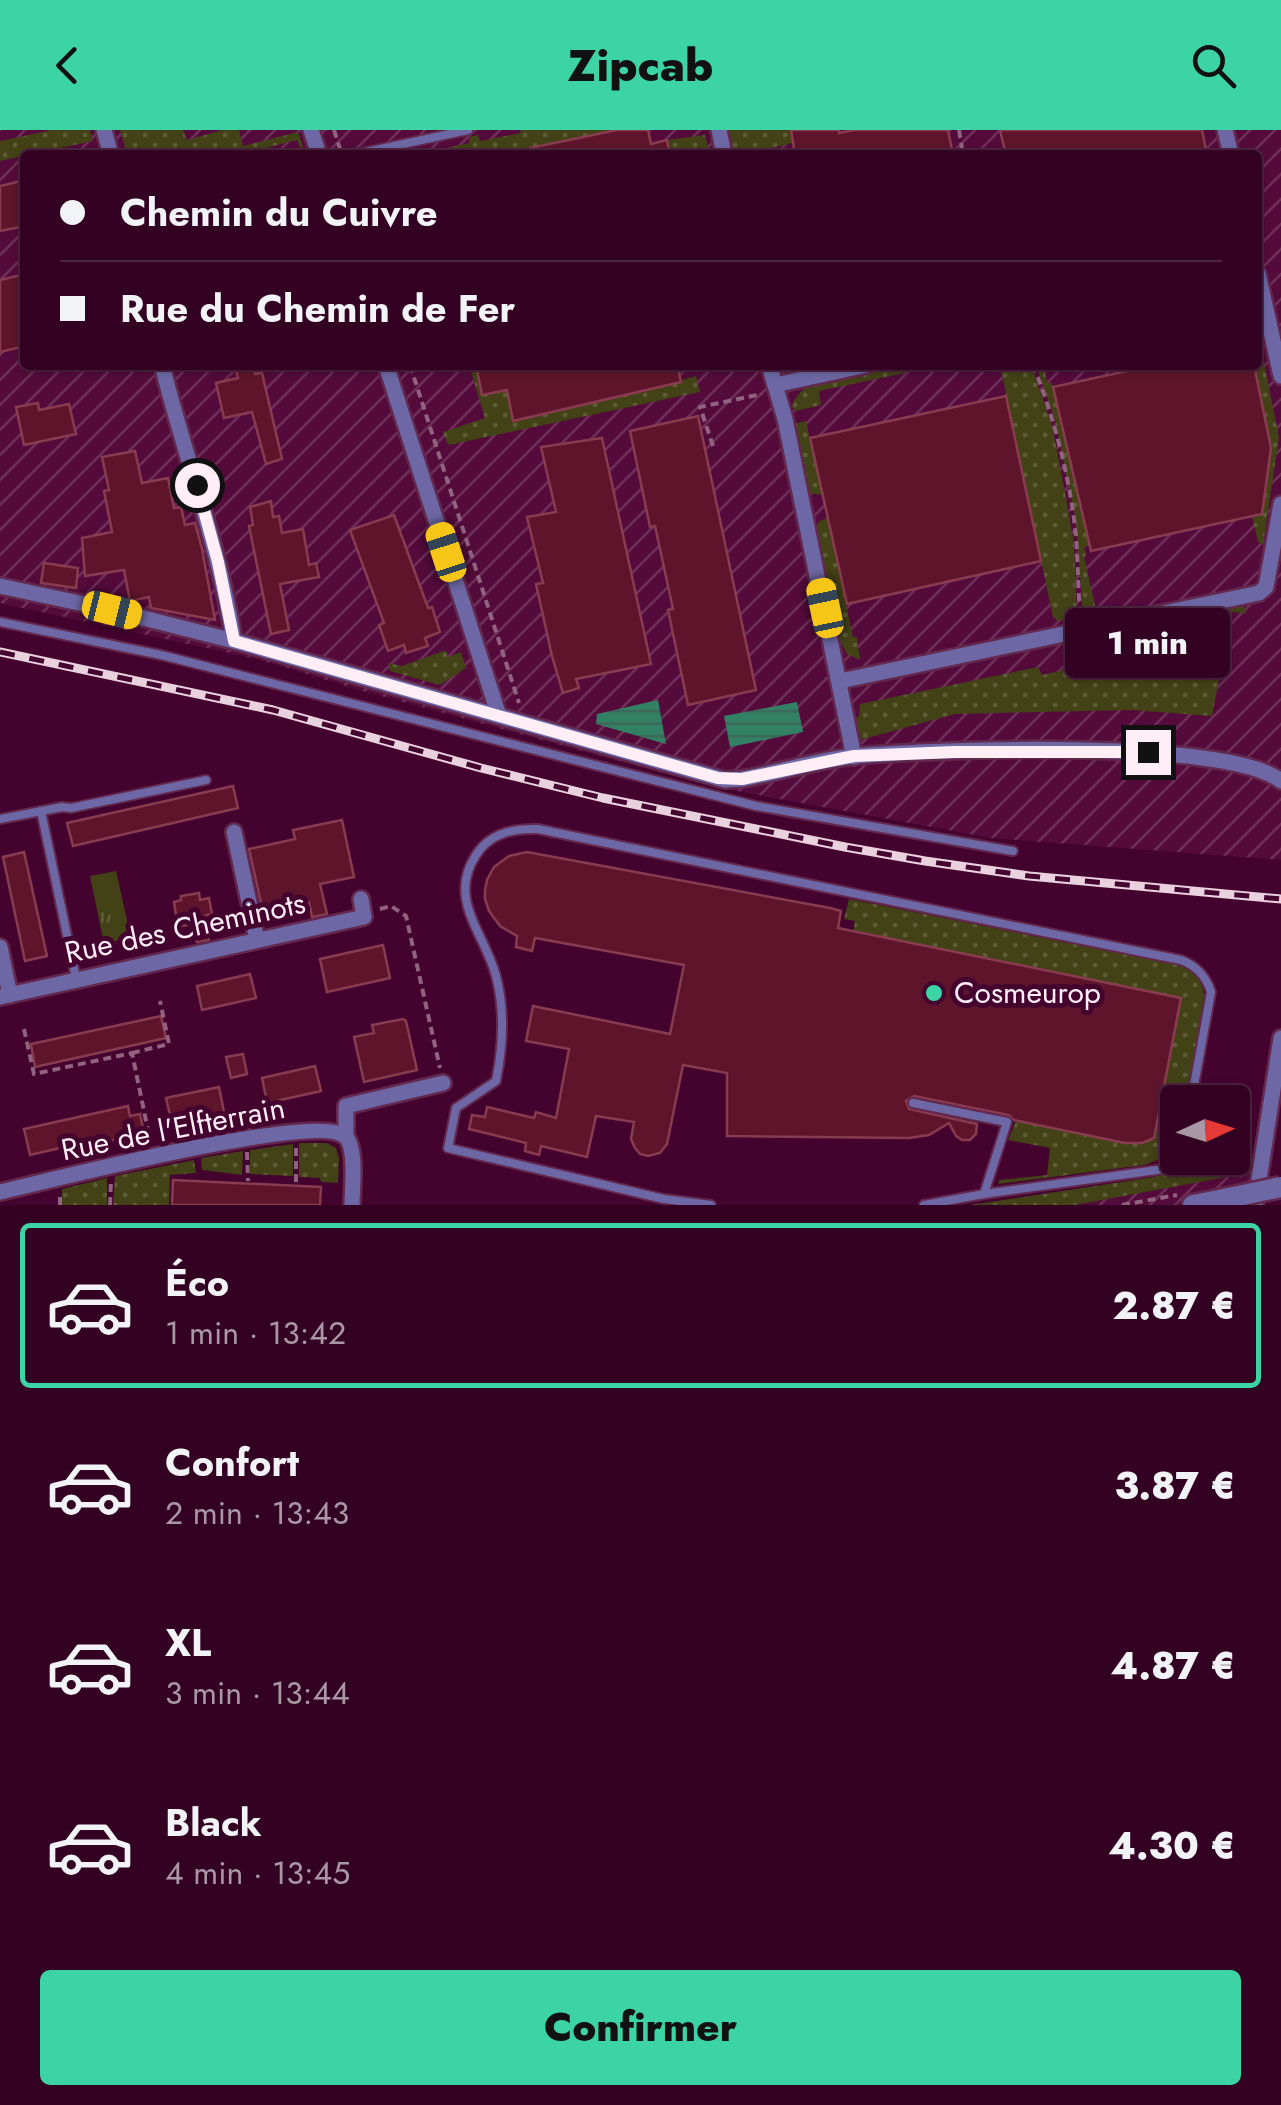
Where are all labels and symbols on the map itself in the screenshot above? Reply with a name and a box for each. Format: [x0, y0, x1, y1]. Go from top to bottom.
route start [175, 463, 220, 508]
car [422, 519, 470, 585]
car [804, 576, 846, 640]
car [79, 588, 145, 632]
callout: 1 min [1066, 607, 1230, 677]
route end [1126, 730, 1171, 775]
street label: Rue des Cheminots [61, 881, 309, 974]
place label: Cosmeurop [954, 971, 1101, 1014]
marker: Cosmeurop [923, 982, 945, 1004]
north arrow [1160, 1085, 1250, 1175]
street label: Rue de l'Elfterrain [57, 1086, 289, 1171]

